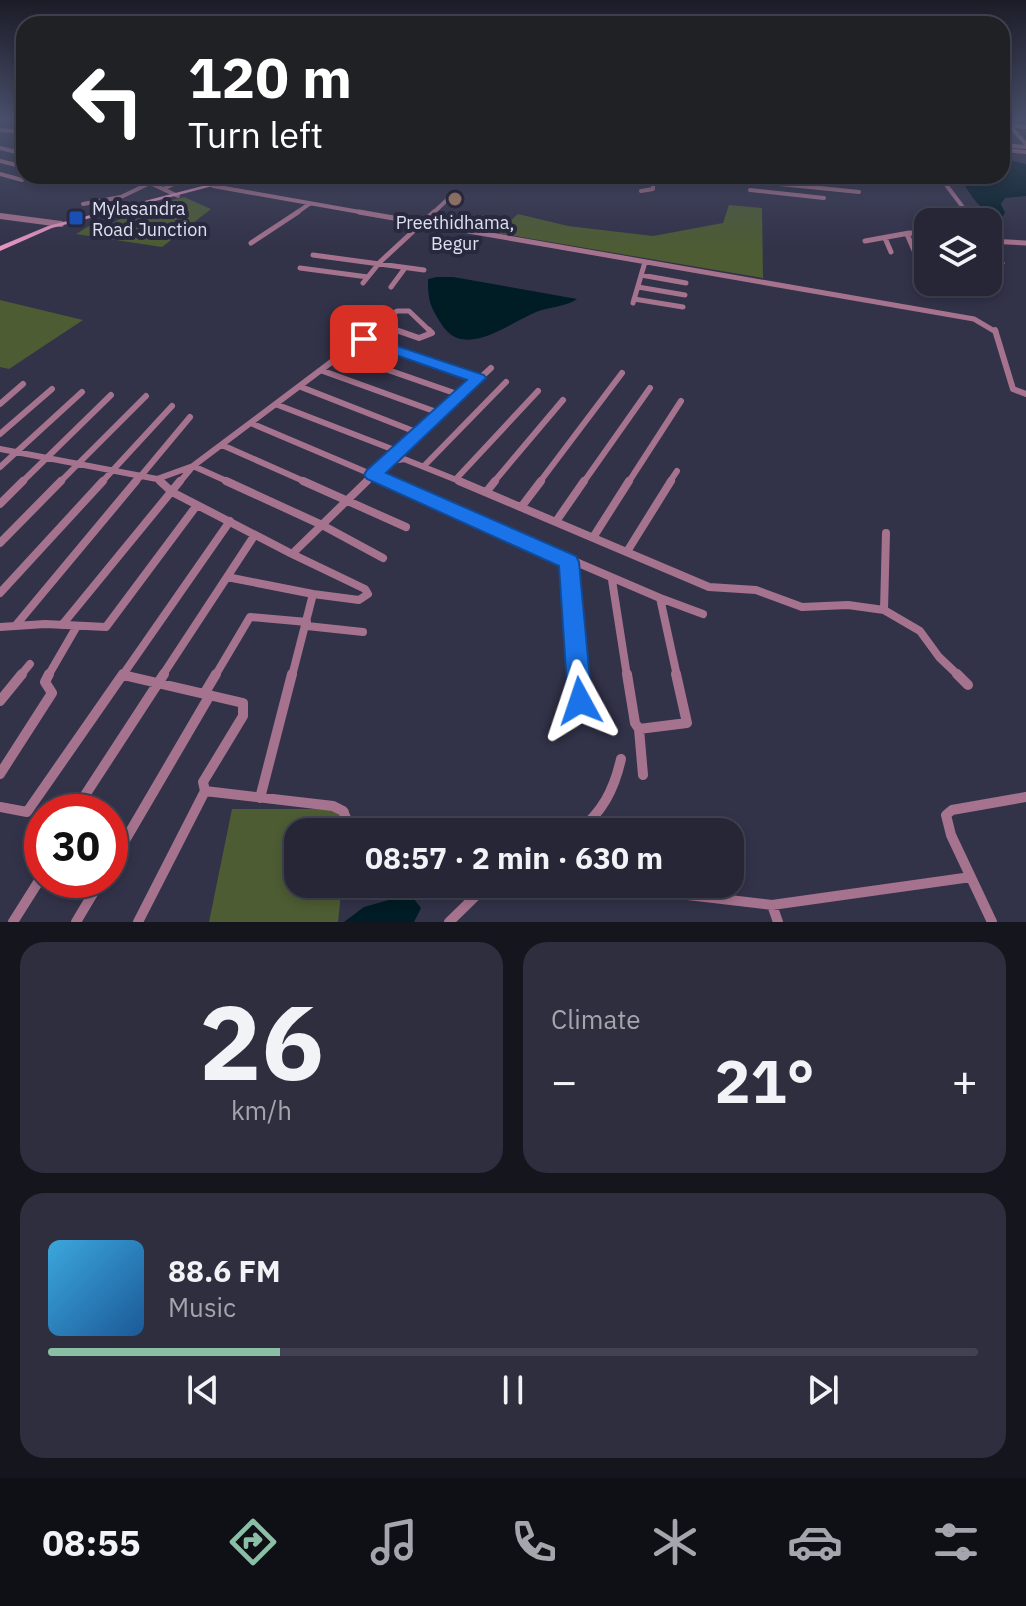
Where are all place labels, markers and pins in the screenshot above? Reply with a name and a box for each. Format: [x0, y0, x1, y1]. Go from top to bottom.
marker: Preethidhama, Begur [446, 190, 464, 208]
place label: Mylasandra Road Junction [92, 197, 207, 241]
marker: Mylasandra Road Junction [67, 209, 85, 227]
place label: Preethidhama, Begur [396, 211, 514, 255]
pin [330, 305, 398, 373]

